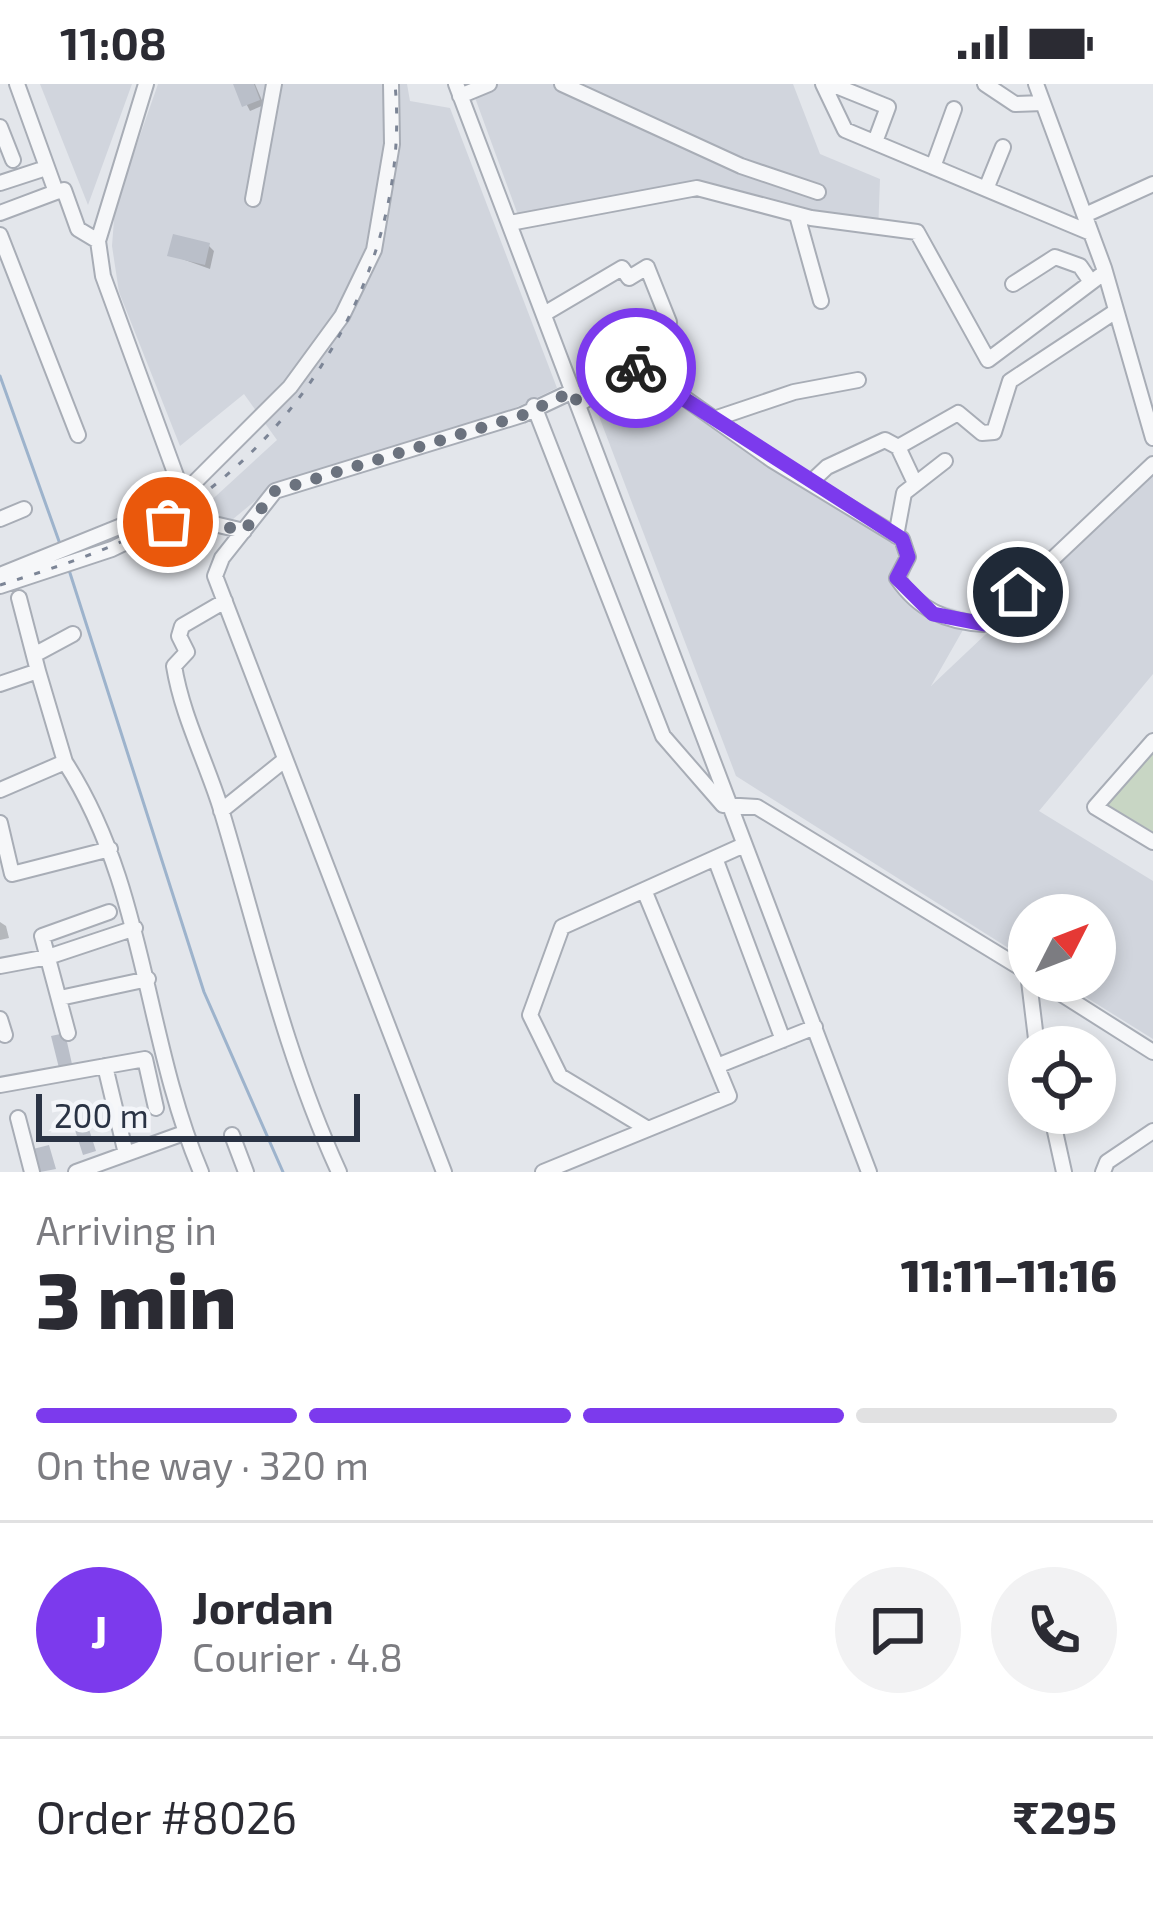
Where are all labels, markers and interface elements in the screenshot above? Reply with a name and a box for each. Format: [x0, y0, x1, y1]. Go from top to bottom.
text: 11:08 [60, 15, 167, 69]
courier [576, 308, 696, 428]
icon: bike [603, 335, 669, 401]
pin [117, 471, 219, 573]
icon: bag [135, 489, 201, 555]
pin [967, 541, 1069, 643]
icon: home [985, 559, 1051, 625]
north arrow [1008, 894, 1116, 1002]
map controls [1008, 894, 1116, 1134]
button: locate [1008, 1026, 1116, 1134]
scale bar [36, 1088, 360, 1141]
text: 200 m [54, 1095, 149, 1135]
text: Arriving in [36, 1206, 217, 1253]
text: 11:11–11:16 [901, 1247, 1117, 1301]
text: 3 min [36, 1251, 237, 1345]
text: On the way · 320 m [36, 1441, 369, 1488]
button: chat [835, 1567, 961, 1693]
button: phone [991, 1567, 1117, 1693]
text: Jordan [192, 1579, 334, 1633]
text: J [91, 1603, 107, 1657]
text: Courier · 4.8 [192, 1633, 403, 1680]
text: Order #8026 [36, 1789, 297, 1843]
text: ₹295 [1013, 1789, 1117, 1843]

